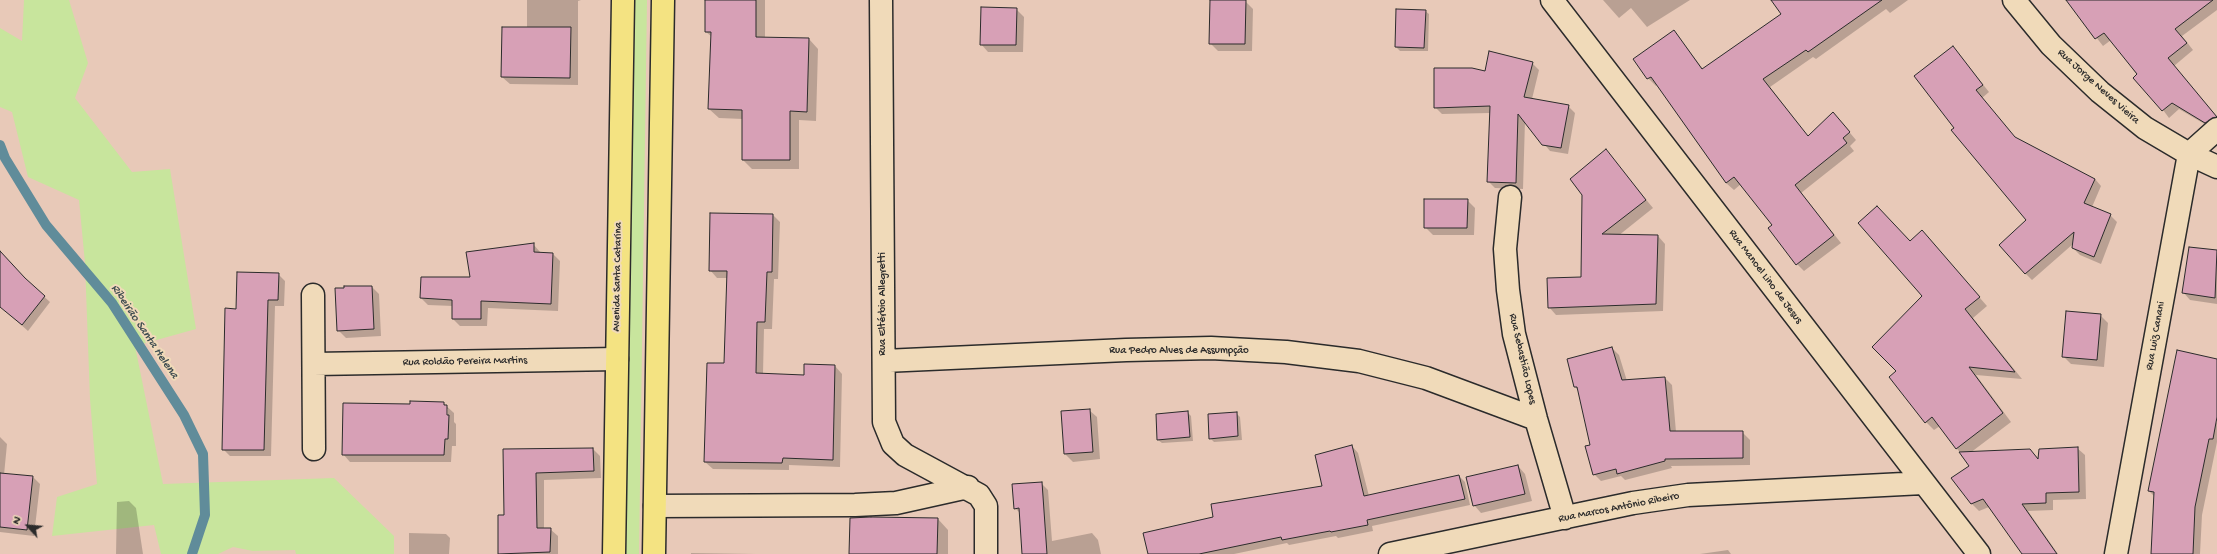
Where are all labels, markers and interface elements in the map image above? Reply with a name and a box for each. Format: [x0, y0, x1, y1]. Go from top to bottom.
street label: Rua Jorge Neves Vieira [2054, 47, 2142, 127]
street label: Avenida Santa Catarina [610, 222, 626, 332]
street label: Rua Manoel Lino de Jesus [1725, 227, 1805, 327]
street label: Rua Eltérbio Allegretti [876, 252, 890, 356]
water label: Ribeirão Santa Helena [107, 282, 181, 382]
street label: Rua Luiz Canani [2143, 301, 2169, 371]
street label: Rua Sebastião Lopes [1505, 312, 1539, 406]
street label: Rua Pedro Alves de Assumpção [1109, 344, 1249, 358]
street label: Rua Roldão Pereira Martins [403, 354, 527, 370]
street label: Rua Marcos Antônio Ribeiro [1557, 490, 1681, 526]
north arrow [8, 506, 48, 546]
text: N [10, 515, 24, 527]

